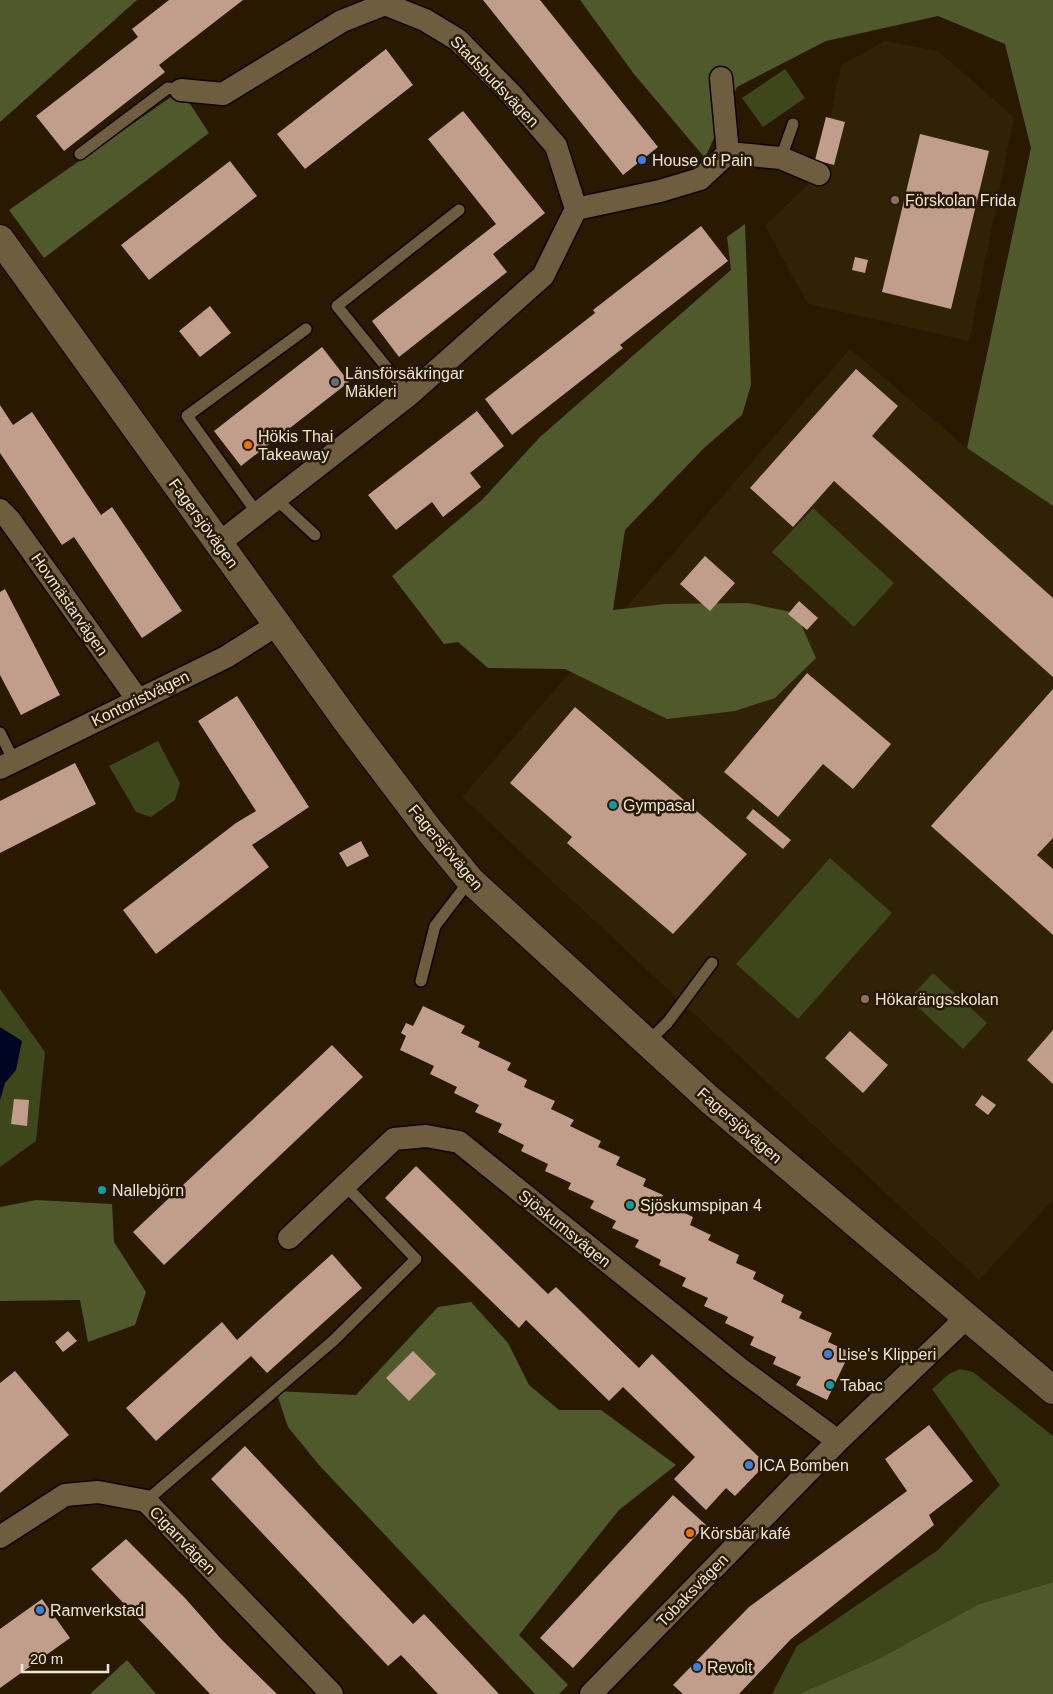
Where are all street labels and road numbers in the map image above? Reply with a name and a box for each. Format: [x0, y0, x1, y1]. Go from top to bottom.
street label: Stadsbudsvägen [447, 33, 542, 130]
street label: Fagersjövägen [166, 475, 242, 571]
street label: Hovmästarvägen [28, 550, 111, 659]
street label: Kontoristvägen [89, 667, 192, 729]
street label: Fagersjövägen [405, 801, 486, 893]
street label: Fagersjövägen [694, 1084, 785, 1167]
street label: Sjöskumsvägen [515, 1186, 614, 1271]
street label: Cigarrvägen [146, 1503, 219, 1578]
street label: Tobaksvägen [653, 1551, 731, 1630]

